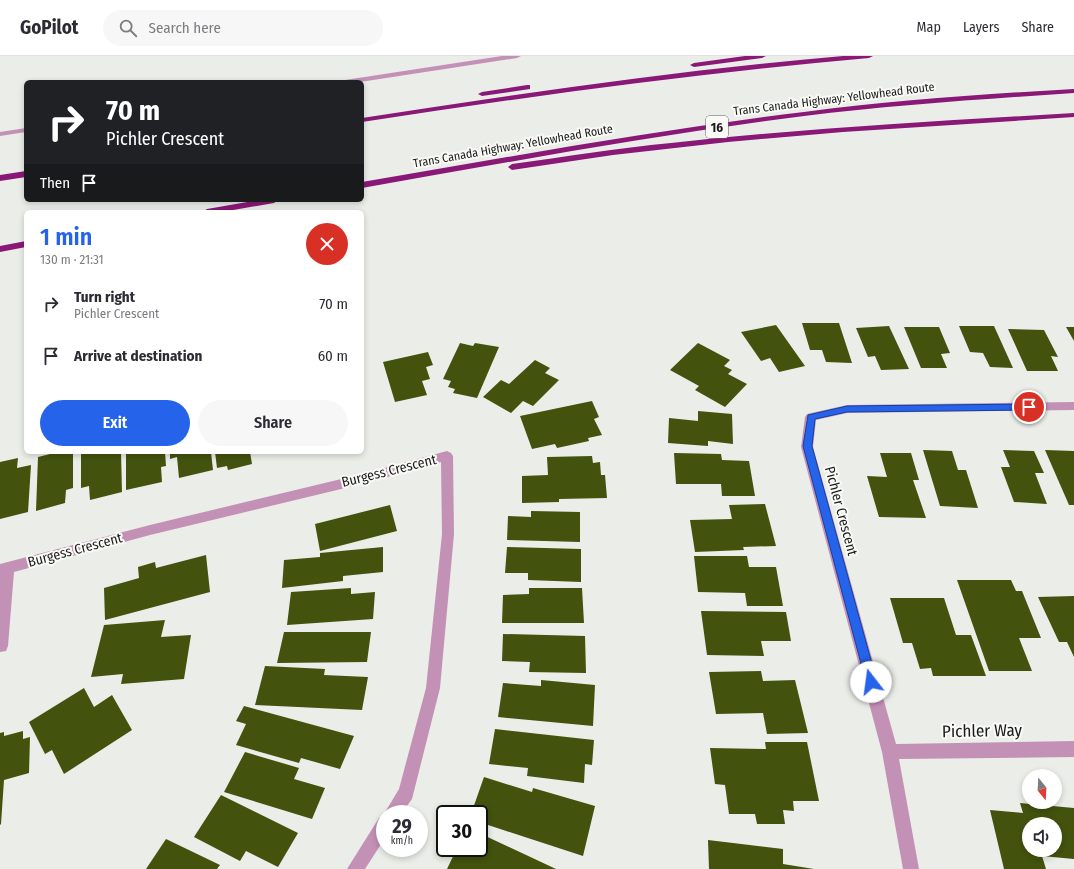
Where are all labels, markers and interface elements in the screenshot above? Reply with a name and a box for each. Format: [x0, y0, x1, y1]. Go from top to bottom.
search box [103, 10, 383, 46]
text: GoPilot [20, 16, 79, 39]
icon: search [117, 17, 139, 39]
text: Search here [149, 19, 221, 37]
text: Map [917, 19, 941, 36]
text: Layers [963, 19, 999, 36]
text: Share [1021, 19, 1054, 36]
street label: Trans Canada Highway: Yellowhead Route [733, 80, 935, 118]
text: 70 m [106, 94, 160, 127]
icon: right [40, 96, 92, 148]
road number: 16 [706, 116, 728, 138]
street label: Trans Canada Highway: Yellowhead Route [412, 122, 614, 170]
text: Pichler Crescent [106, 128, 224, 150]
icon: arrive [78, 172, 100, 194]
text: Then [40, 174, 70, 192]
text: 1 min [40, 223, 92, 251]
button: close [306, 223, 348, 265]
text: 130 m · 21:31 [40, 252, 104, 267]
text: Turn right [74, 288, 135, 306]
icon: right [40, 293, 62, 315]
text: 70 m [319, 295, 348, 313]
text: Pichler Crescent [74, 306, 159, 321]
icon: arrive [40, 345, 62, 367]
text: Arrive at destination [74, 347, 202, 365]
text: 60 m [318, 347, 348, 365]
pin [1012, 390, 1046, 424]
icon: arrive [1018, 396, 1040, 418]
button: Exit [40, 400, 190, 446]
button: Share [198, 400, 348, 446]
street label: Burgess Crescent [340, 451, 438, 491]
street label: Pichler Crescent [821, 464, 861, 558]
street label: Burgess Crescent [26, 529, 124, 571]
position arrow [850, 661, 892, 703]
street label: Pichler Way [942, 720, 1023, 742]
north arrow [1022, 769, 1062, 809]
map controls [1022, 769, 1062, 857]
speed limit sign: 30 [436, 805, 488, 857]
text: 29 [392, 814, 412, 838]
button: sound [1022, 817, 1062, 857]
text: km/h [391, 835, 413, 847]

